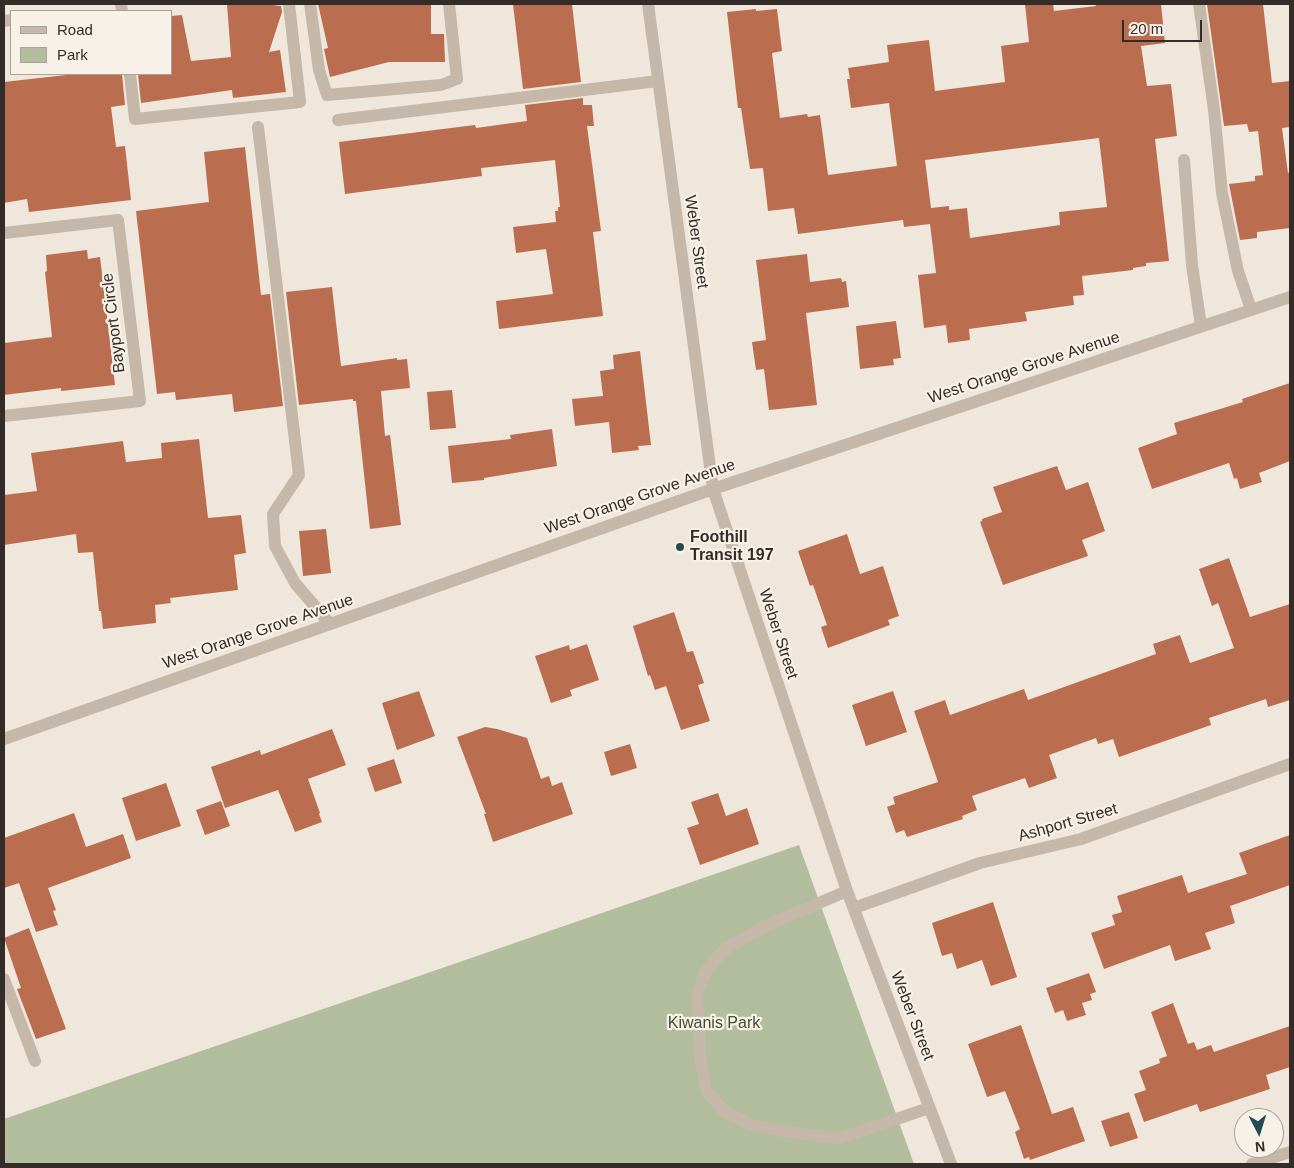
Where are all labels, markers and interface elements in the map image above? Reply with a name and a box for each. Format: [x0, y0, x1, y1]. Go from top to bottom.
legend [10, 10, 172, 75]
scale bar [1124, 10, 1204, 42]
text: 20 m [1130, 20, 1163, 37]
text: Road [57, 21, 93, 38]
text: Park [57, 46, 88, 63]
street label: Weber Street [680, 194, 712, 290]
street label: Bayport Circle [98, 272, 130, 374]
street label: West Orange Grove Avenue [926, 328, 1122, 408]
street label: West Orange Grove Avenue [542, 455, 738, 539]
place label: Foothill Transit 197 [690, 528, 774, 566]
marker: Foothill Transit 197 [674, 541, 686, 553]
street label: Weber Street [754, 586, 802, 682]
street label: West Orange Grove Avenue [160, 590, 356, 674]
street label: Ashport Street [1016, 800, 1120, 846]
street label: Weber Street [886, 969, 938, 1063]
park label: Kiwanis Park [668, 1014, 760, 1034]
north arrow [1234, 1108, 1284, 1158]
text: N [1254, 1139, 1266, 1155]

